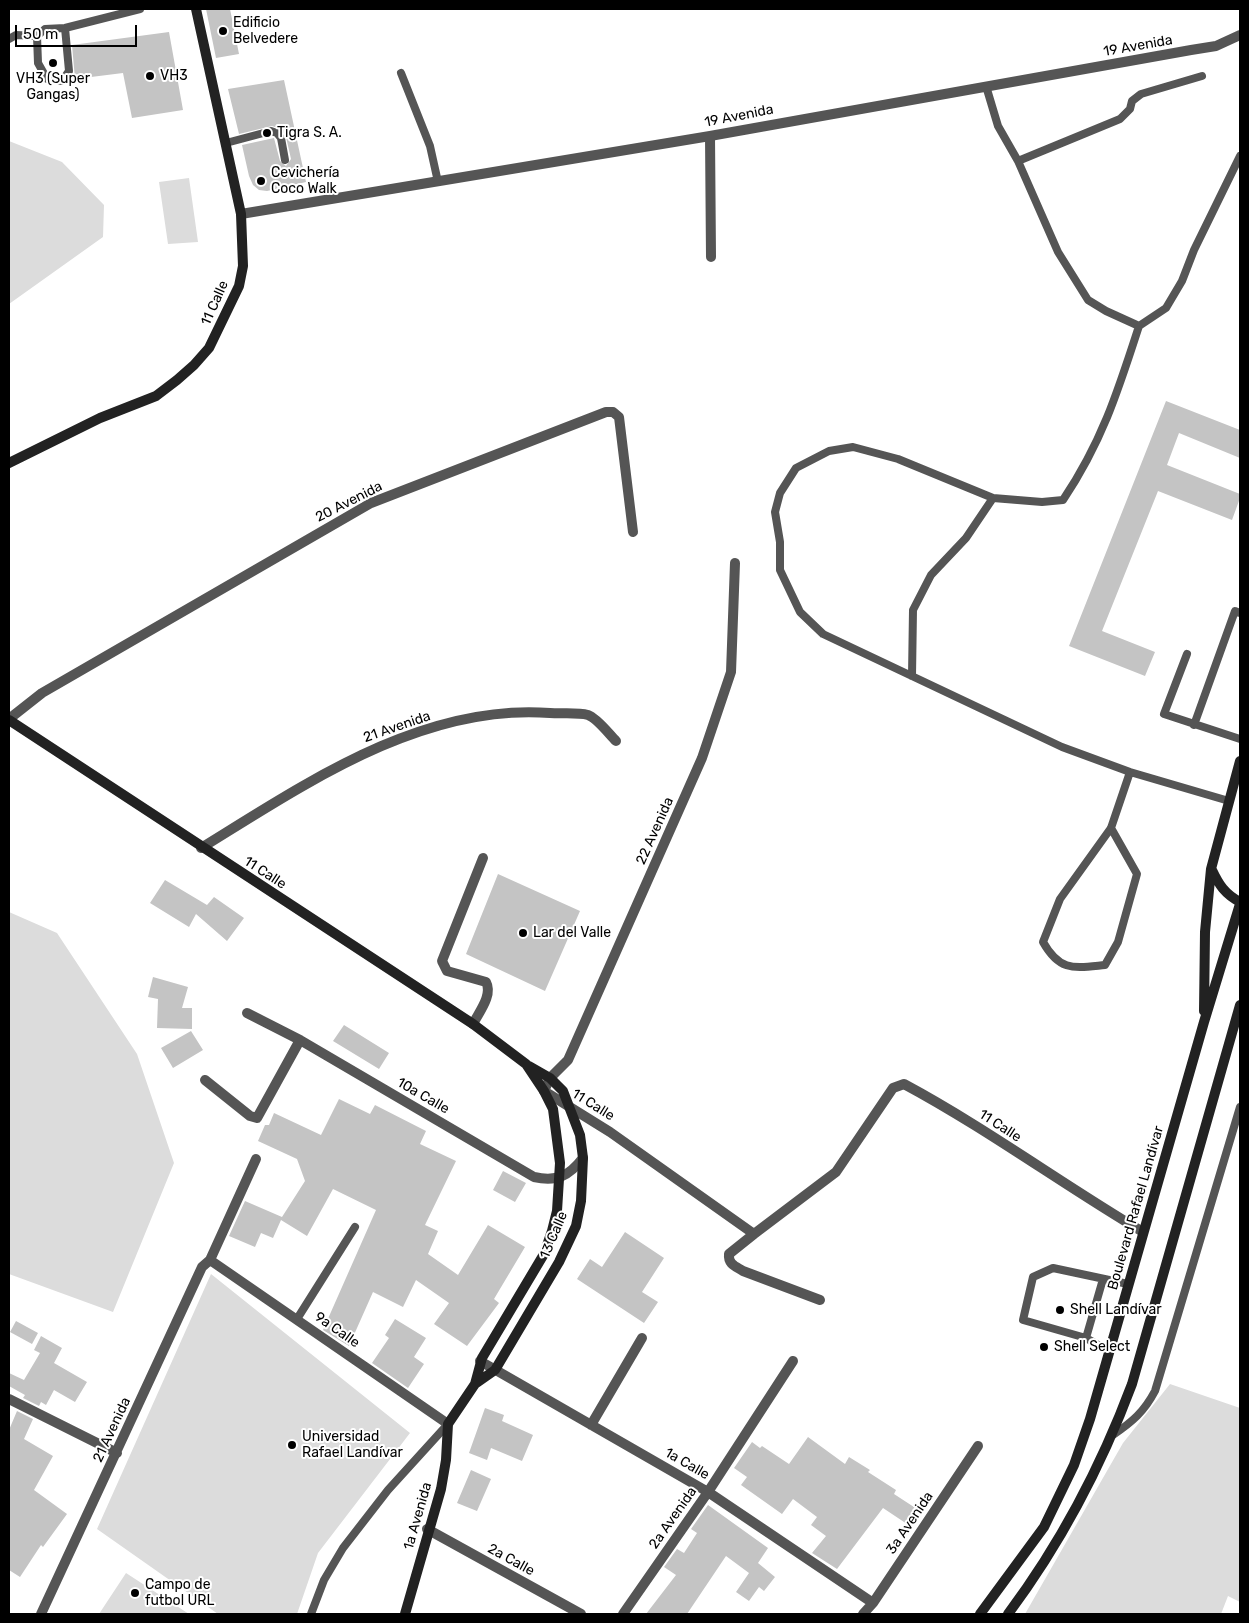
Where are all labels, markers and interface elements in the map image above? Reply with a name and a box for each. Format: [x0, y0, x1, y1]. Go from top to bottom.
scale bar [18, 15, 140, 47]
place label: Edificio Belvedere [233, 15, 298, 48]
text: 50 m [23, 25, 58, 43]
marker: Edificio Belvedere [217, 25, 229, 37]
street label: 19 Avenida [1102, 32, 1174, 60]
marker: VH3 (Super Gangas) [47, 57, 59, 69]
place label: VH3 [160, 68, 188, 84]
marker: VH3 [144, 70, 156, 82]
place label: VH3 (Super Gangas) [16, 71, 90, 104]
street label: 19 Avenida [703, 101, 775, 131]
place label: Tigra S. A. [277, 125, 342, 141]
marker: Tigra S. A. [261, 127, 273, 139]
place label: Cevichería Coco Walk [271, 165, 340, 198]
marker: Cevichería Coco Walk [255, 175, 267, 187]
street label: 11 Calle [198, 278, 232, 328]
street label: 20 Avenida [313, 478, 385, 526]
street label: 21 Avenida [361, 708, 433, 746]
street label: 22 Avenida [633, 795, 677, 867]
street label: 11 Calle [241, 853, 289, 893]
place label: Lar del Valle [533, 925, 611, 941]
marker: Lar del Valle [517, 927, 529, 939]
street label: 10a Calle [394, 1074, 452, 1118]
street label: 11 Calle [569, 1085, 617, 1125]
street label: 11 Calle [976, 1106, 1024, 1146]
street label: Boulevard Rafael Landívar [1105, 1124, 1167, 1292]
street label: 13 Calle [537, 1209, 571, 1261]
place label: Shell Landívar [1070, 1302, 1162, 1318]
marker: Shell Landívar [1054, 1304, 1066, 1316]
street label: 9a Calle [311, 1308, 363, 1352]
place label: Shell Select [1054, 1339, 1130, 1355]
marker: Shell Select [1038, 1341, 1050, 1353]
street label: 21 Avenida [90, 1395, 134, 1465]
place label: Universidad Rafael Landívar [302, 1429, 403, 1461]
marker: Universidad Rafael Landívar [286, 1439, 298, 1451]
street label: 1a Calle [662, 1445, 712, 1483]
street label: 1a Avenida [400, 1480, 436, 1552]
street label: 2a Avenida [646, 1484, 700, 1552]
street label: 3a Avenida [883, 1489, 937, 1557]
street label: 2a Calle [485, 1540, 537, 1580]
place label: Campo de futbol URL [145, 1577, 214, 1610]
marker: Campo de futbol URL [129, 1587, 141, 1599]

